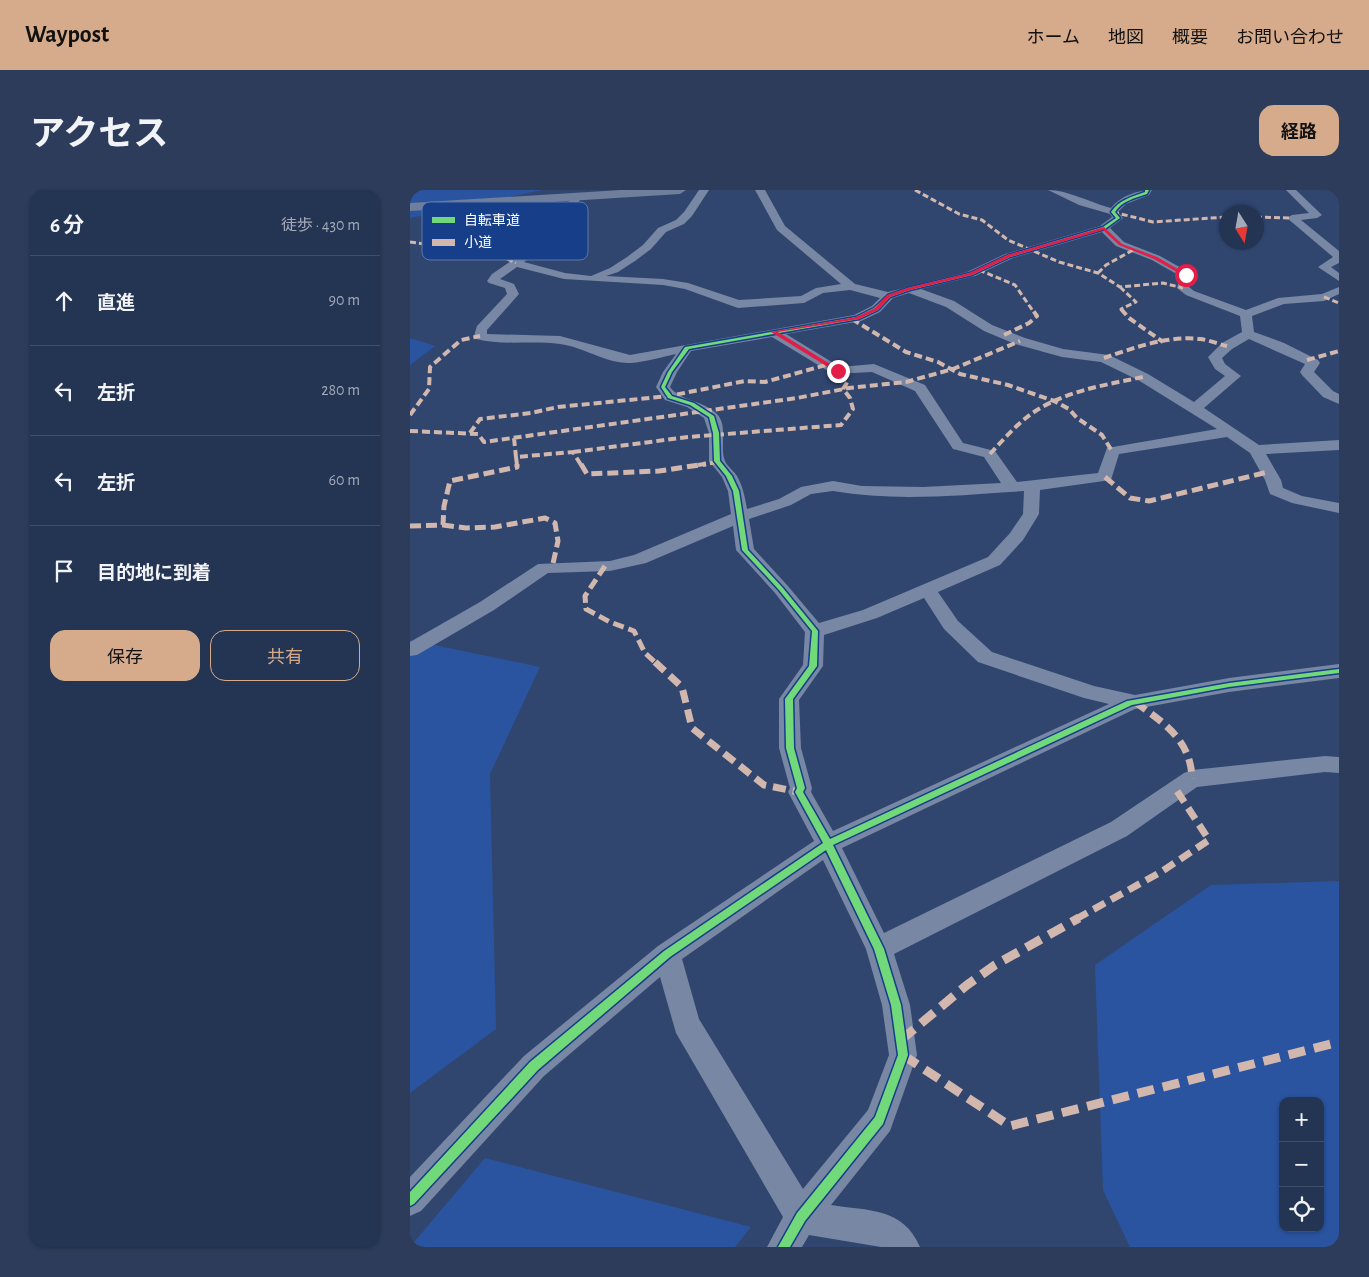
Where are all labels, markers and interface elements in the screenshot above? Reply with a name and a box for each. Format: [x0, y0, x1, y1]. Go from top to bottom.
text: Waypost [25, 23, 109, 47]
text: ホーム [1027, 29, 1080, 47]
text: 地図 [1108, 29, 1144, 47]
text: 概要 [1172, 29, 1208, 47]
text: お問い合わせ [1236, 29, 1344, 47]
button: 経路 [1259, 105, 1339, 156]
text: アクセス [30, 117, 168, 152]
legend [422, 202, 588, 260]
north arrow [1219, 205, 1264, 250]
text: 自転車道 [464, 213, 520, 228]
text: 6 分 [50, 215, 84, 236]
text: 徒歩 · 430 m [281, 217, 360, 233]
text: 小道 [464, 235, 492, 250]
route start [1175, 264, 1198, 287]
icon: ahead [50, 287, 78, 315]
text: 90 m [329, 292, 360, 308]
text: 直進 [97, 294, 135, 313]
route end [827, 360, 850, 383]
icon: left [50, 377, 78, 405]
text: 280 m [321, 382, 360, 398]
text: 左折 [97, 384, 135, 403]
icon: left [50, 467, 78, 495]
text: 60 m [329, 472, 360, 488]
text: 左折 [97, 474, 135, 493]
icon: arrive [50, 557, 78, 585]
text: 目的地に到着 [97, 564, 211, 583]
button: 保存 [50, 630, 200, 681]
button: 共有 [210, 630, 360, 681]
map controls [1279, 1097, 1324, 1232]
button: + [1279, 1097, 1324, 1142]
button: − [1279, 1142, 1324, 1187]
button: locate [1279, 1187, 1324, 1232]

